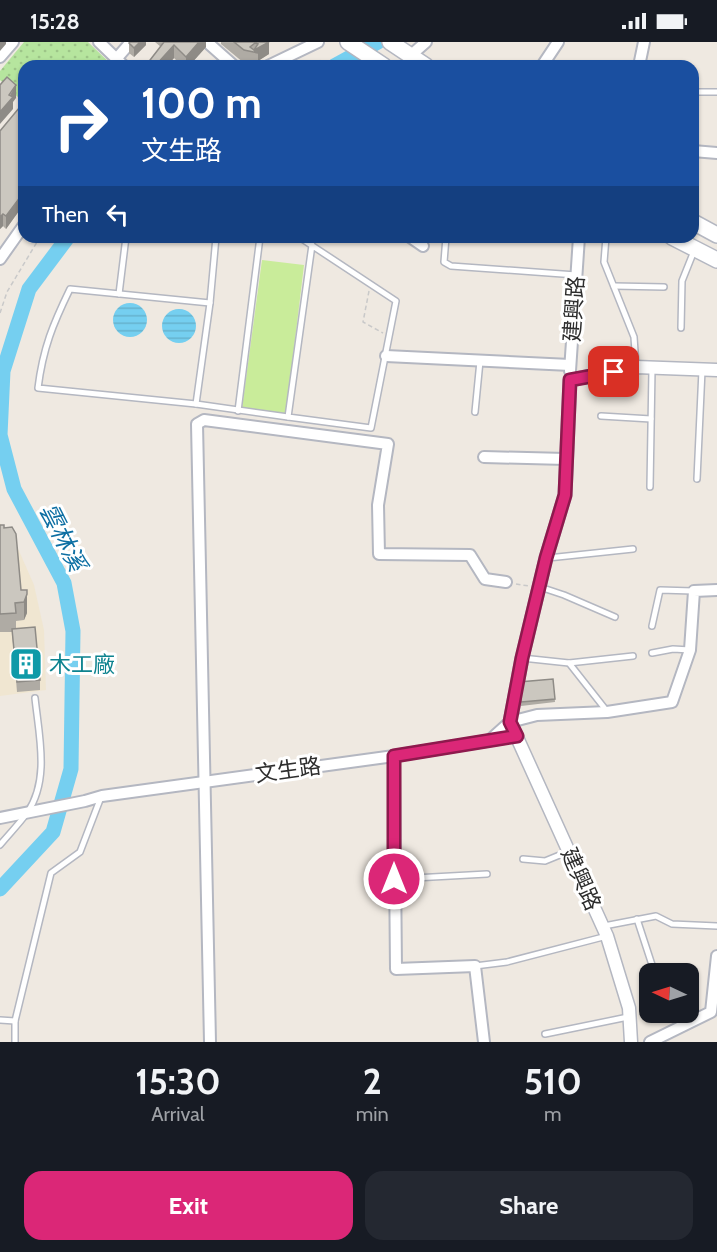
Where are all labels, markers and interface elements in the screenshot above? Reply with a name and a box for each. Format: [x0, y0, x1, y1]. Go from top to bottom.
text: 15:28 [30, 8, 80, 35]
text: 100 m [141, 77, 262, 129]
icon: right [42, 84, 120, 162]
text: 文生路 [141, 134, 222, 167]
icon: left [101, 198, 134, 231]
text: Then [42, 201, 89, 228]
street label: 建興路 [558, 275, 590, 343]
pin [588, 346, 639, 397]
icon: arrive [597, 355, 630, 388]
water label: 雲林溪 [34, 498, 94, 578]
building icon: 木工廠 [8, 646, 44, 682]
place label: 木工廠 [49, 651, 115, 678]
street label: 文生路 [253, 752, 323, 788]
street label: 建興路 [555, 843, 607, 915]
position arrow [362, 847, 426, 911]
north arrow [639, 963, 699, 1023]
map controls [639, 963, 699, 1023]
text: 15:30 [135, 1059, 221, 1103]
text: 2 [363, 1059, 382, 1103]
text: 510 [524, 1059, 582, 1103]
text: Arrival [151, 1102, 204, 1126]
text: min [356, 1102, 389, 1126]
text: m [544, 1102, 562, 1126]
button: Exit [24, 1171, 353, 1240]
button: Share [365, 1171, 693, 1240]

